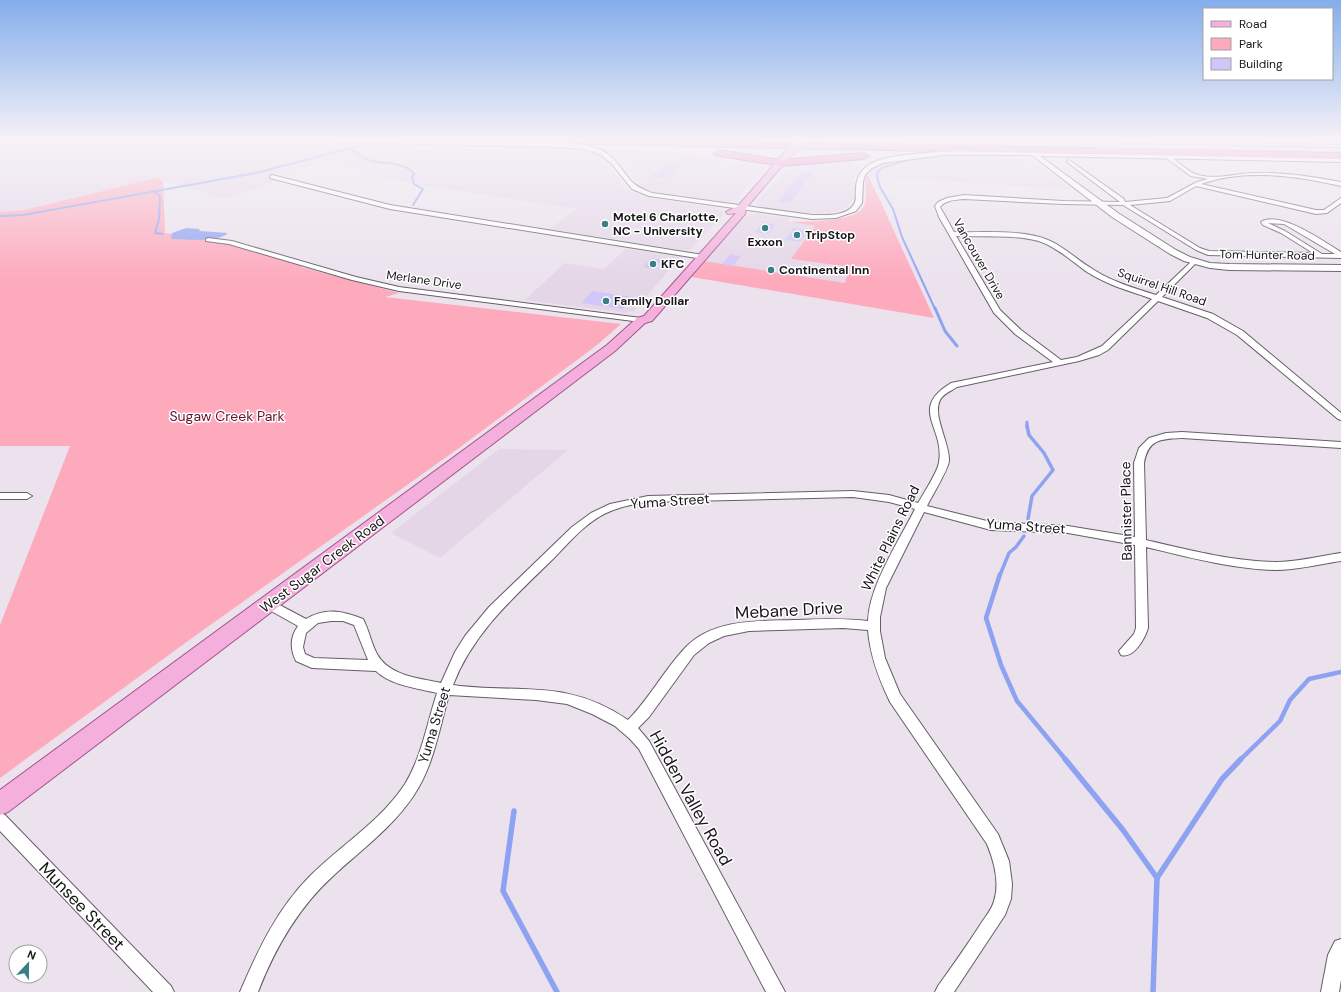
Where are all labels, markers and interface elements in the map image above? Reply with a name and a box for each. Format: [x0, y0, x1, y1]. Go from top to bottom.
legend [1203, 8, 1333, 80]
text: Road [1239, 16, 1267, 32]
text: Park [1239, 36, 1263, 52]
text: Building [1239, 56, 1283, 72]
place label: Motel 6 Charlotte, NC - University [613, 209, 718, 239]
street label: Vancouver Drive [949, 216, 1009, 302]
marker: Motel 6 Charlotte, NC - University [600, 219, 610, 229]
marker: Exxon [760, 223, 770, 233]
place label: TripStop [805, 227, 855, 243]
marker: TripStop [792, 230, 802, 240]
place label: Exxon [747, 234, 783, 250]
street label: Tom Hunter Road [1219, 246, 1315, 264]
place label: KFC [661, 256, 685, 272]
marker: KFC [648, 259, 658, 269]
place label: Continental Inn [779, 262, 869, 278]
street label: Squirrel Hill Road [1115, 264, 1209, 310]
marker: Continental Inn [766, 265, 776, 275]
street label: Merlane Drive [385, 267, 463, 293]
place label: Family Dollar [614, 293, 689, 309]
marker: Family Dollar [601, 296, 611, 306]
park label: Sugaw Creek Park [169, 407, 285, 425]
street label: Bannister Place [1116, 461, 1136, 561]
street label: White Plains Road [857, 482, 923, 594]
street label: Yuma Street [630, 489, 710, 513]
street label: West Sugar Creek Road [256, 511, 388, 617]
street label: Yuma Street [986, 514, 1066, 538]
street label: Mebane Drive [734, 596, 844, 624]
street label: Yuma Street [414, 684, 454, 766]
street label: Hidden Valley Road [645, 727, 737, 869]
street label: Munsee Street [34, 857, 130, 955]
north arrow [8, 944, 48, 984]
text: N [25, 947, 38, 963]

